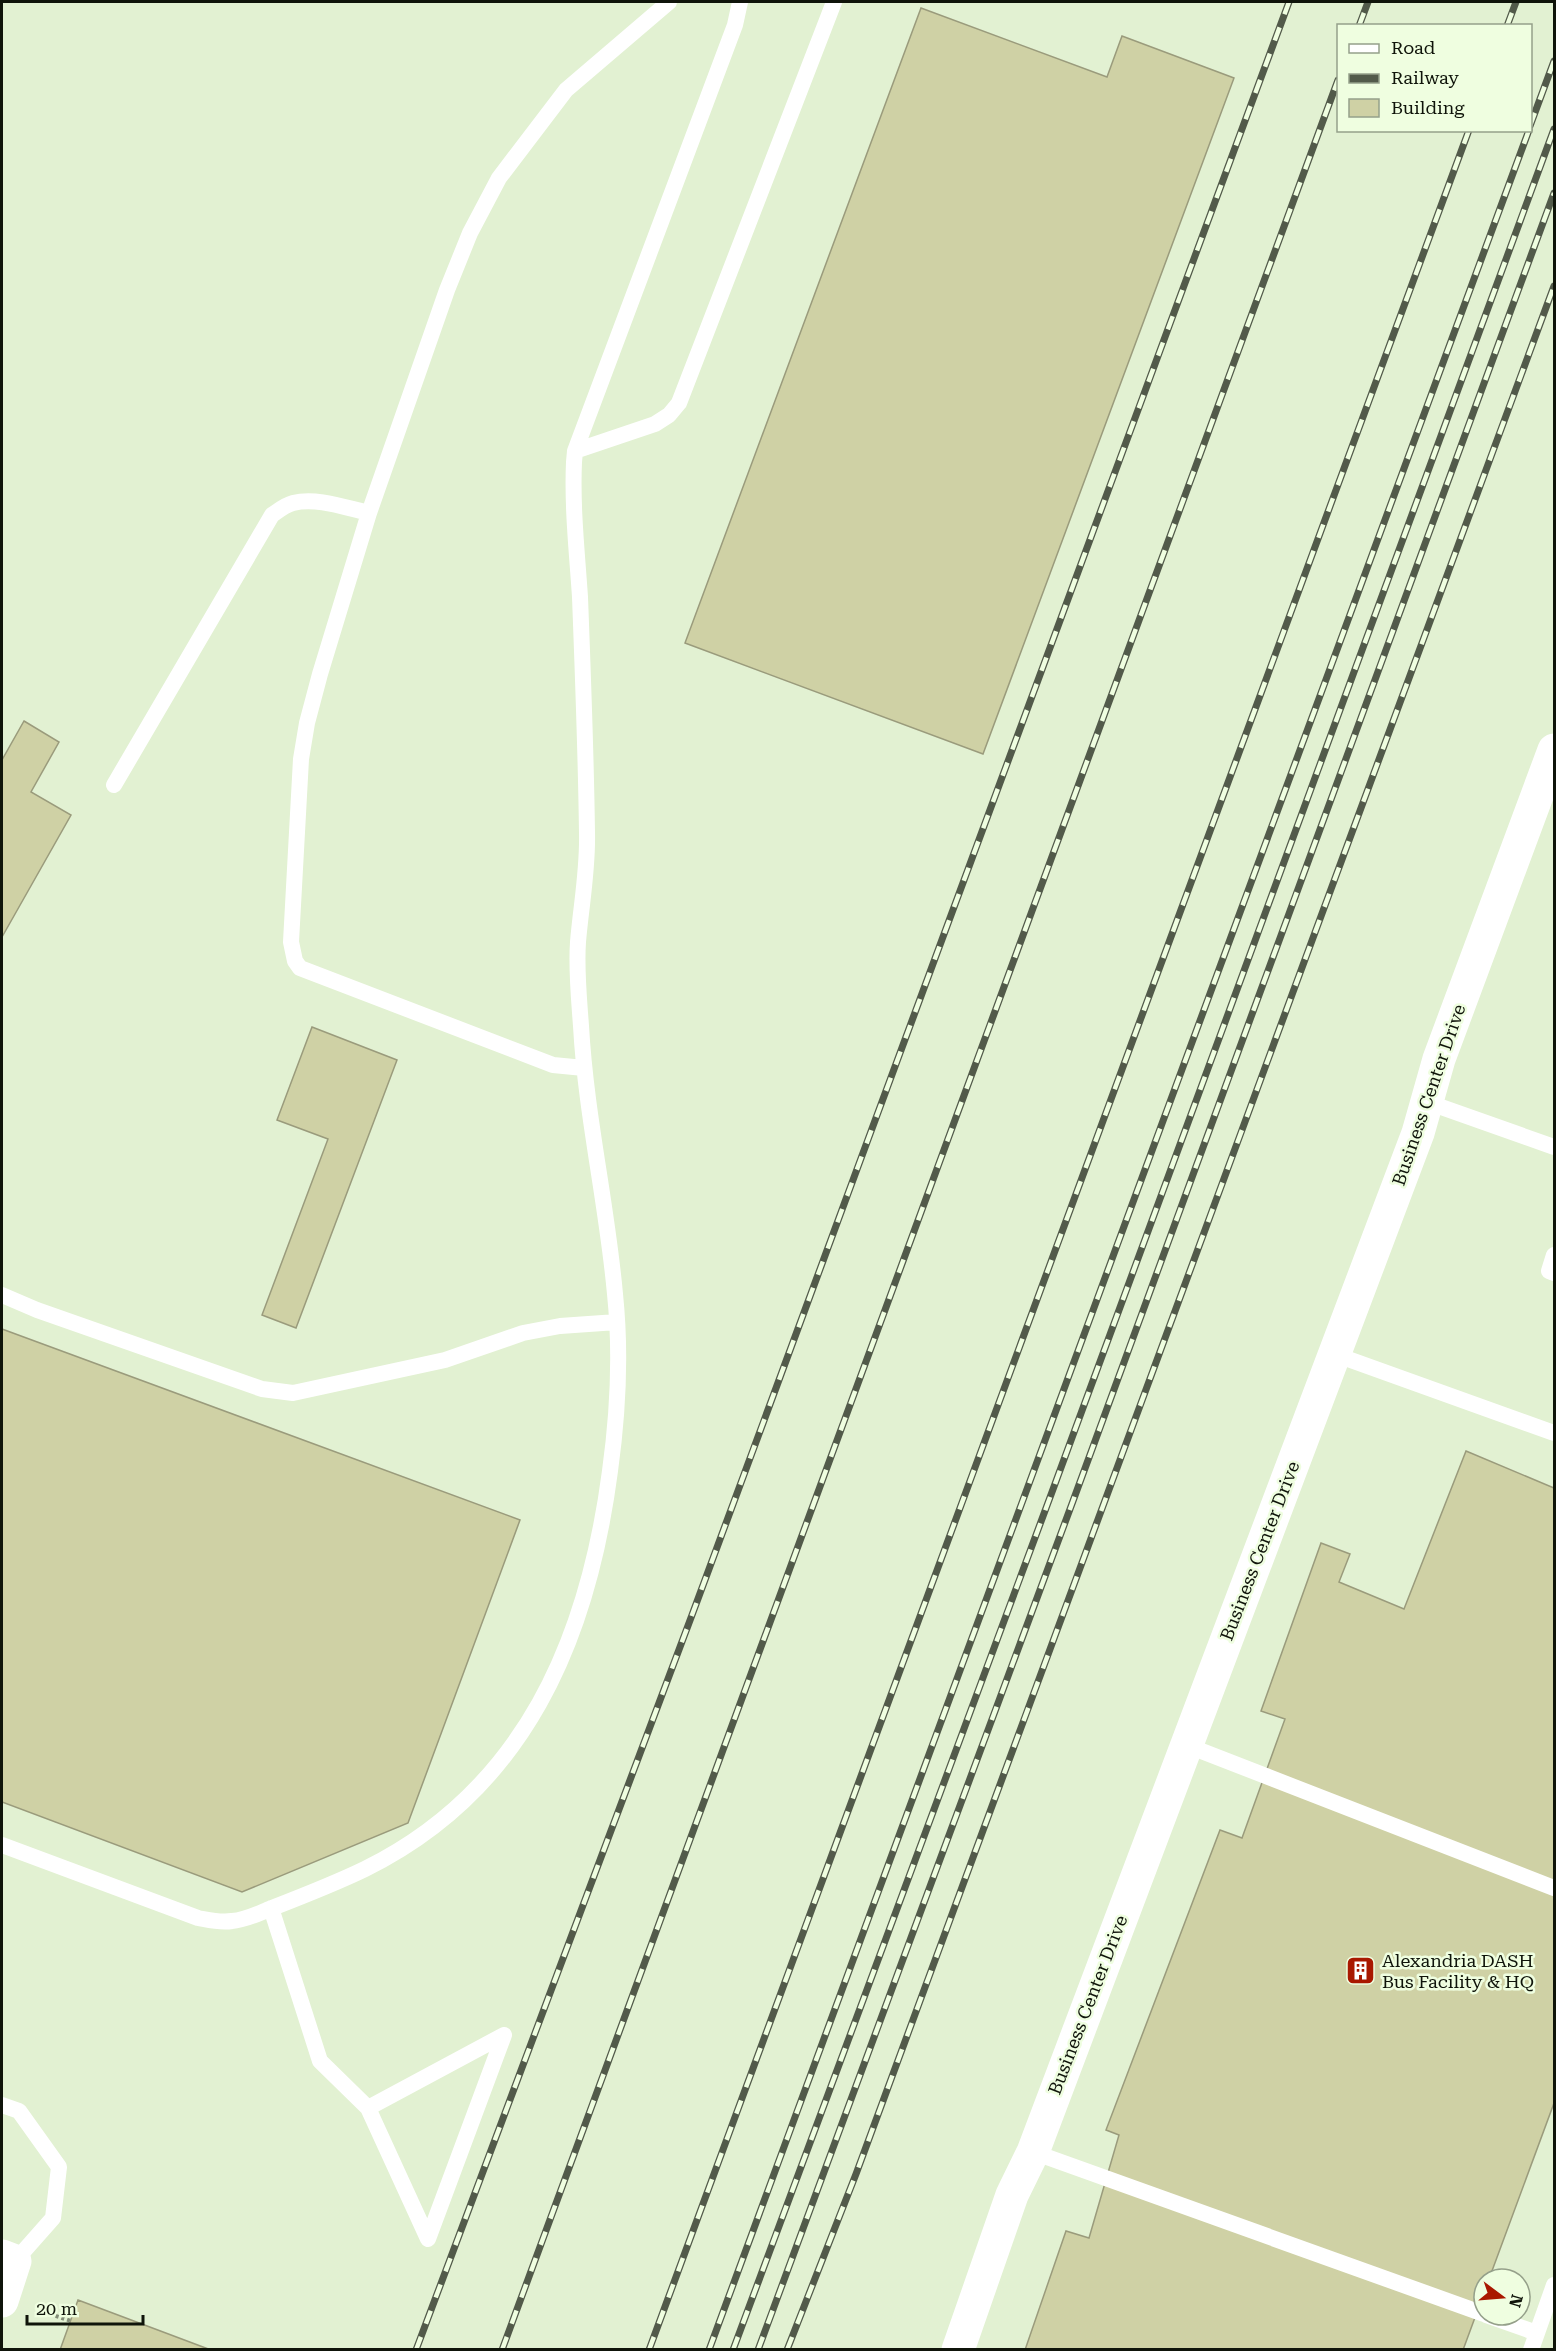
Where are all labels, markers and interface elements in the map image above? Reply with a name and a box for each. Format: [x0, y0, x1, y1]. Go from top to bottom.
legend [1337, 24, 1532, 132]
text: Road [1391, 37, 1436, 58]
text: Railway [1391, 67, 1459, 88]
text: Building [1391, 97, 1465, 118]
street label: Business Center Drive [1388, 1001, 1469, 1188]
street label: Business Center Drive [1216, 1458, 1303, 1643]
street label: Business Center Drive [1044, 1912, 1131, 2097]
place label: Alexandria DASH Bus Facility & HQ [1382, 1950, 1534, 1992]
building icon: Alexandria DASH Bus Facility & HQ [1345, 1955, 1377, 1987]
north arrow [1472, 2267, 1532, 2327]
scale bar [27, 2288, 142, 2326]
text: N [1505, 2292, 1527, 2310]
text: 20 m [36, 2298, 77, 2319]

